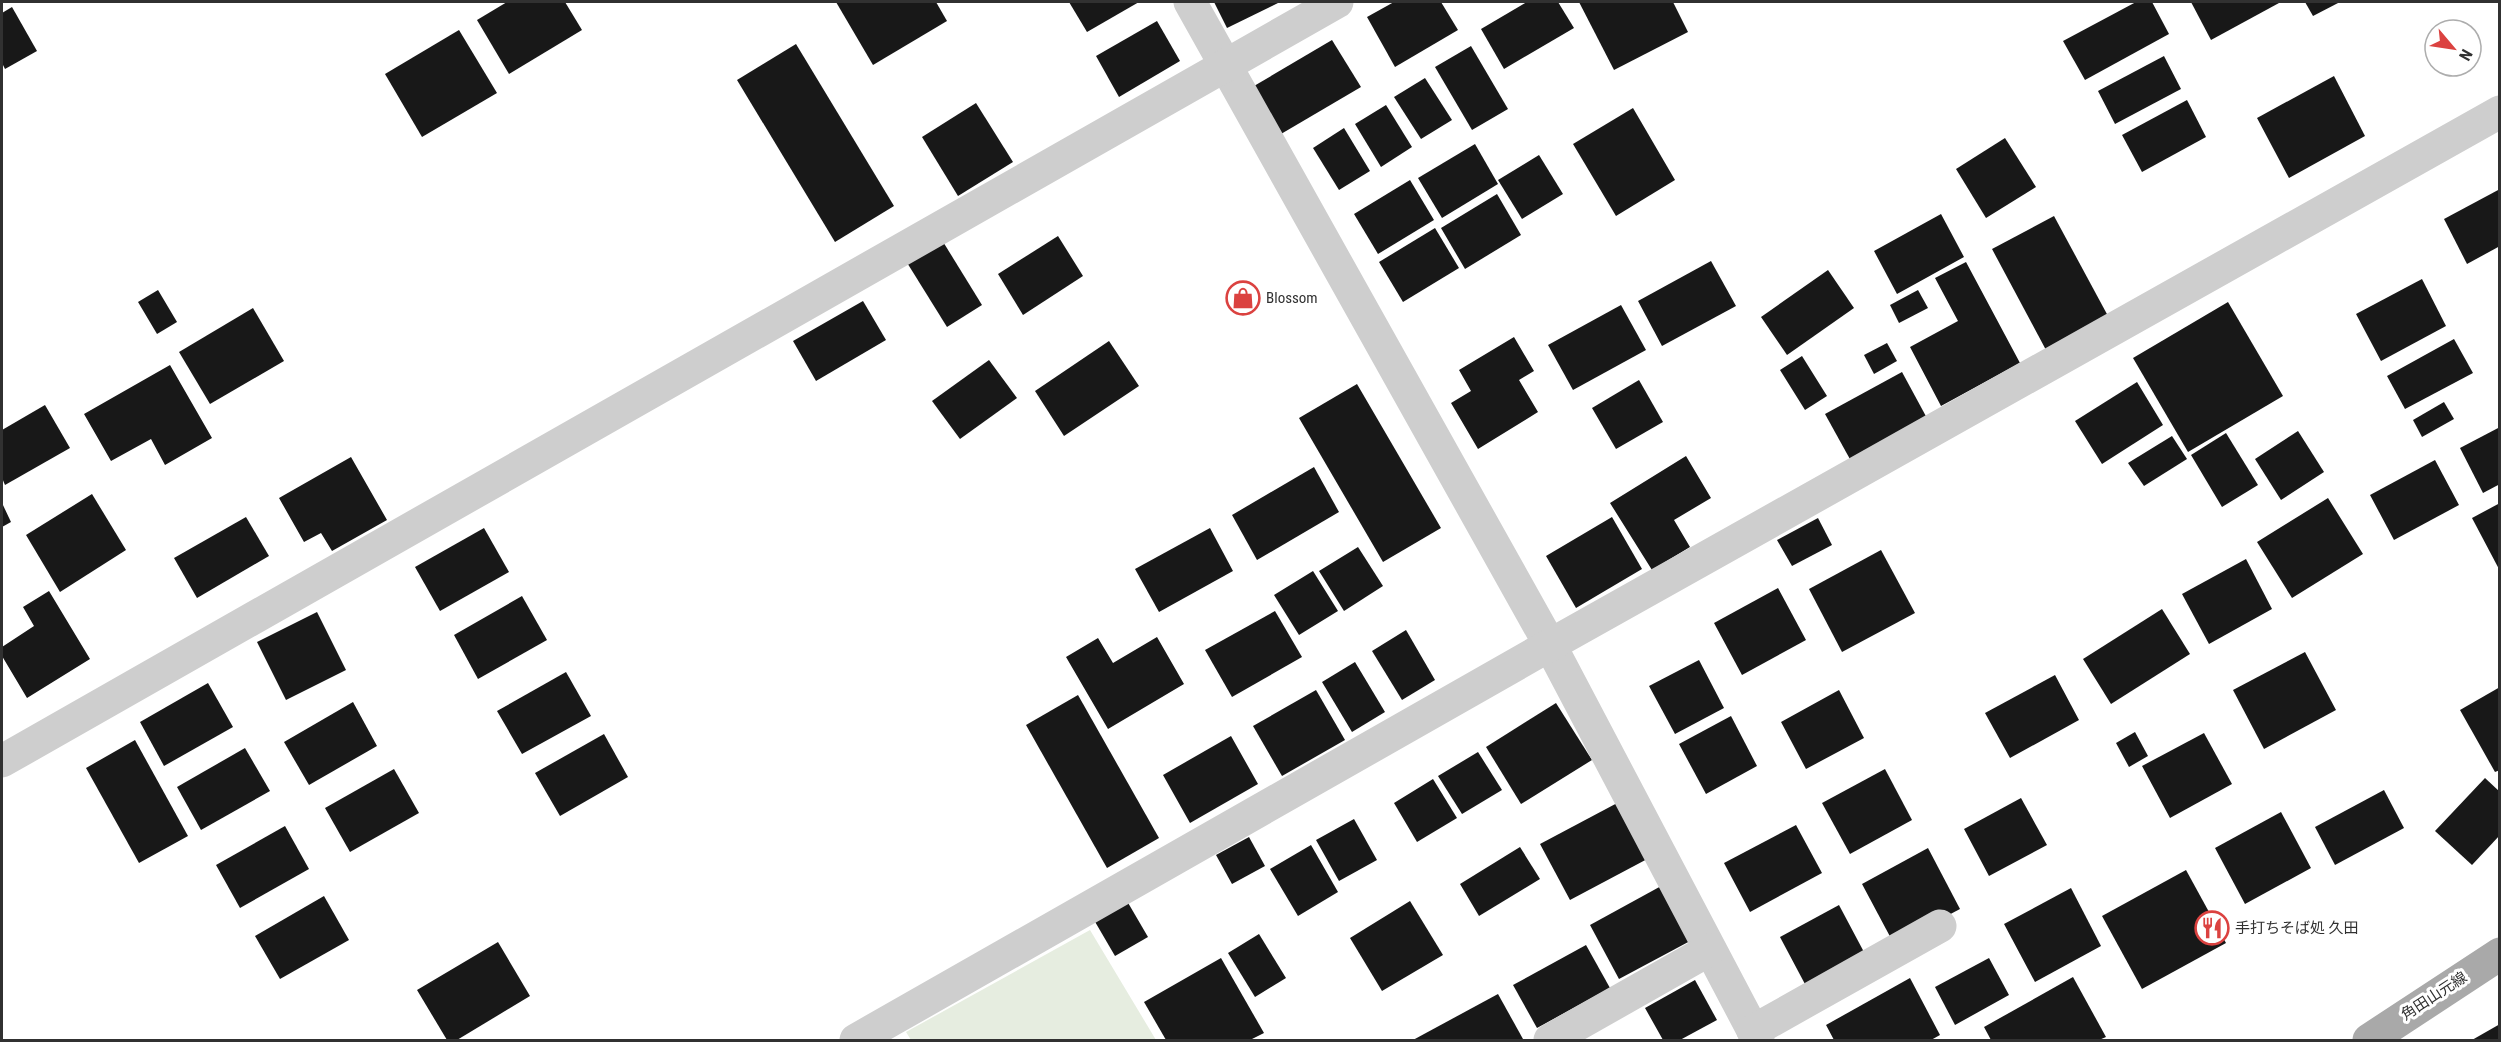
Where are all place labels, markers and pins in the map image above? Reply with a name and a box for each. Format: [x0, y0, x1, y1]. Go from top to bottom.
shop icon: Blossom [1225, 280, 1261, 316]
place label: Blossom [1266, 289, 1318, 307]
restaurant icon: 手打ちそば処 久田 [2194, 910, 2230, 946]
place label: 手打ちそば処 久田 [2235, 919, 2358, 937]

